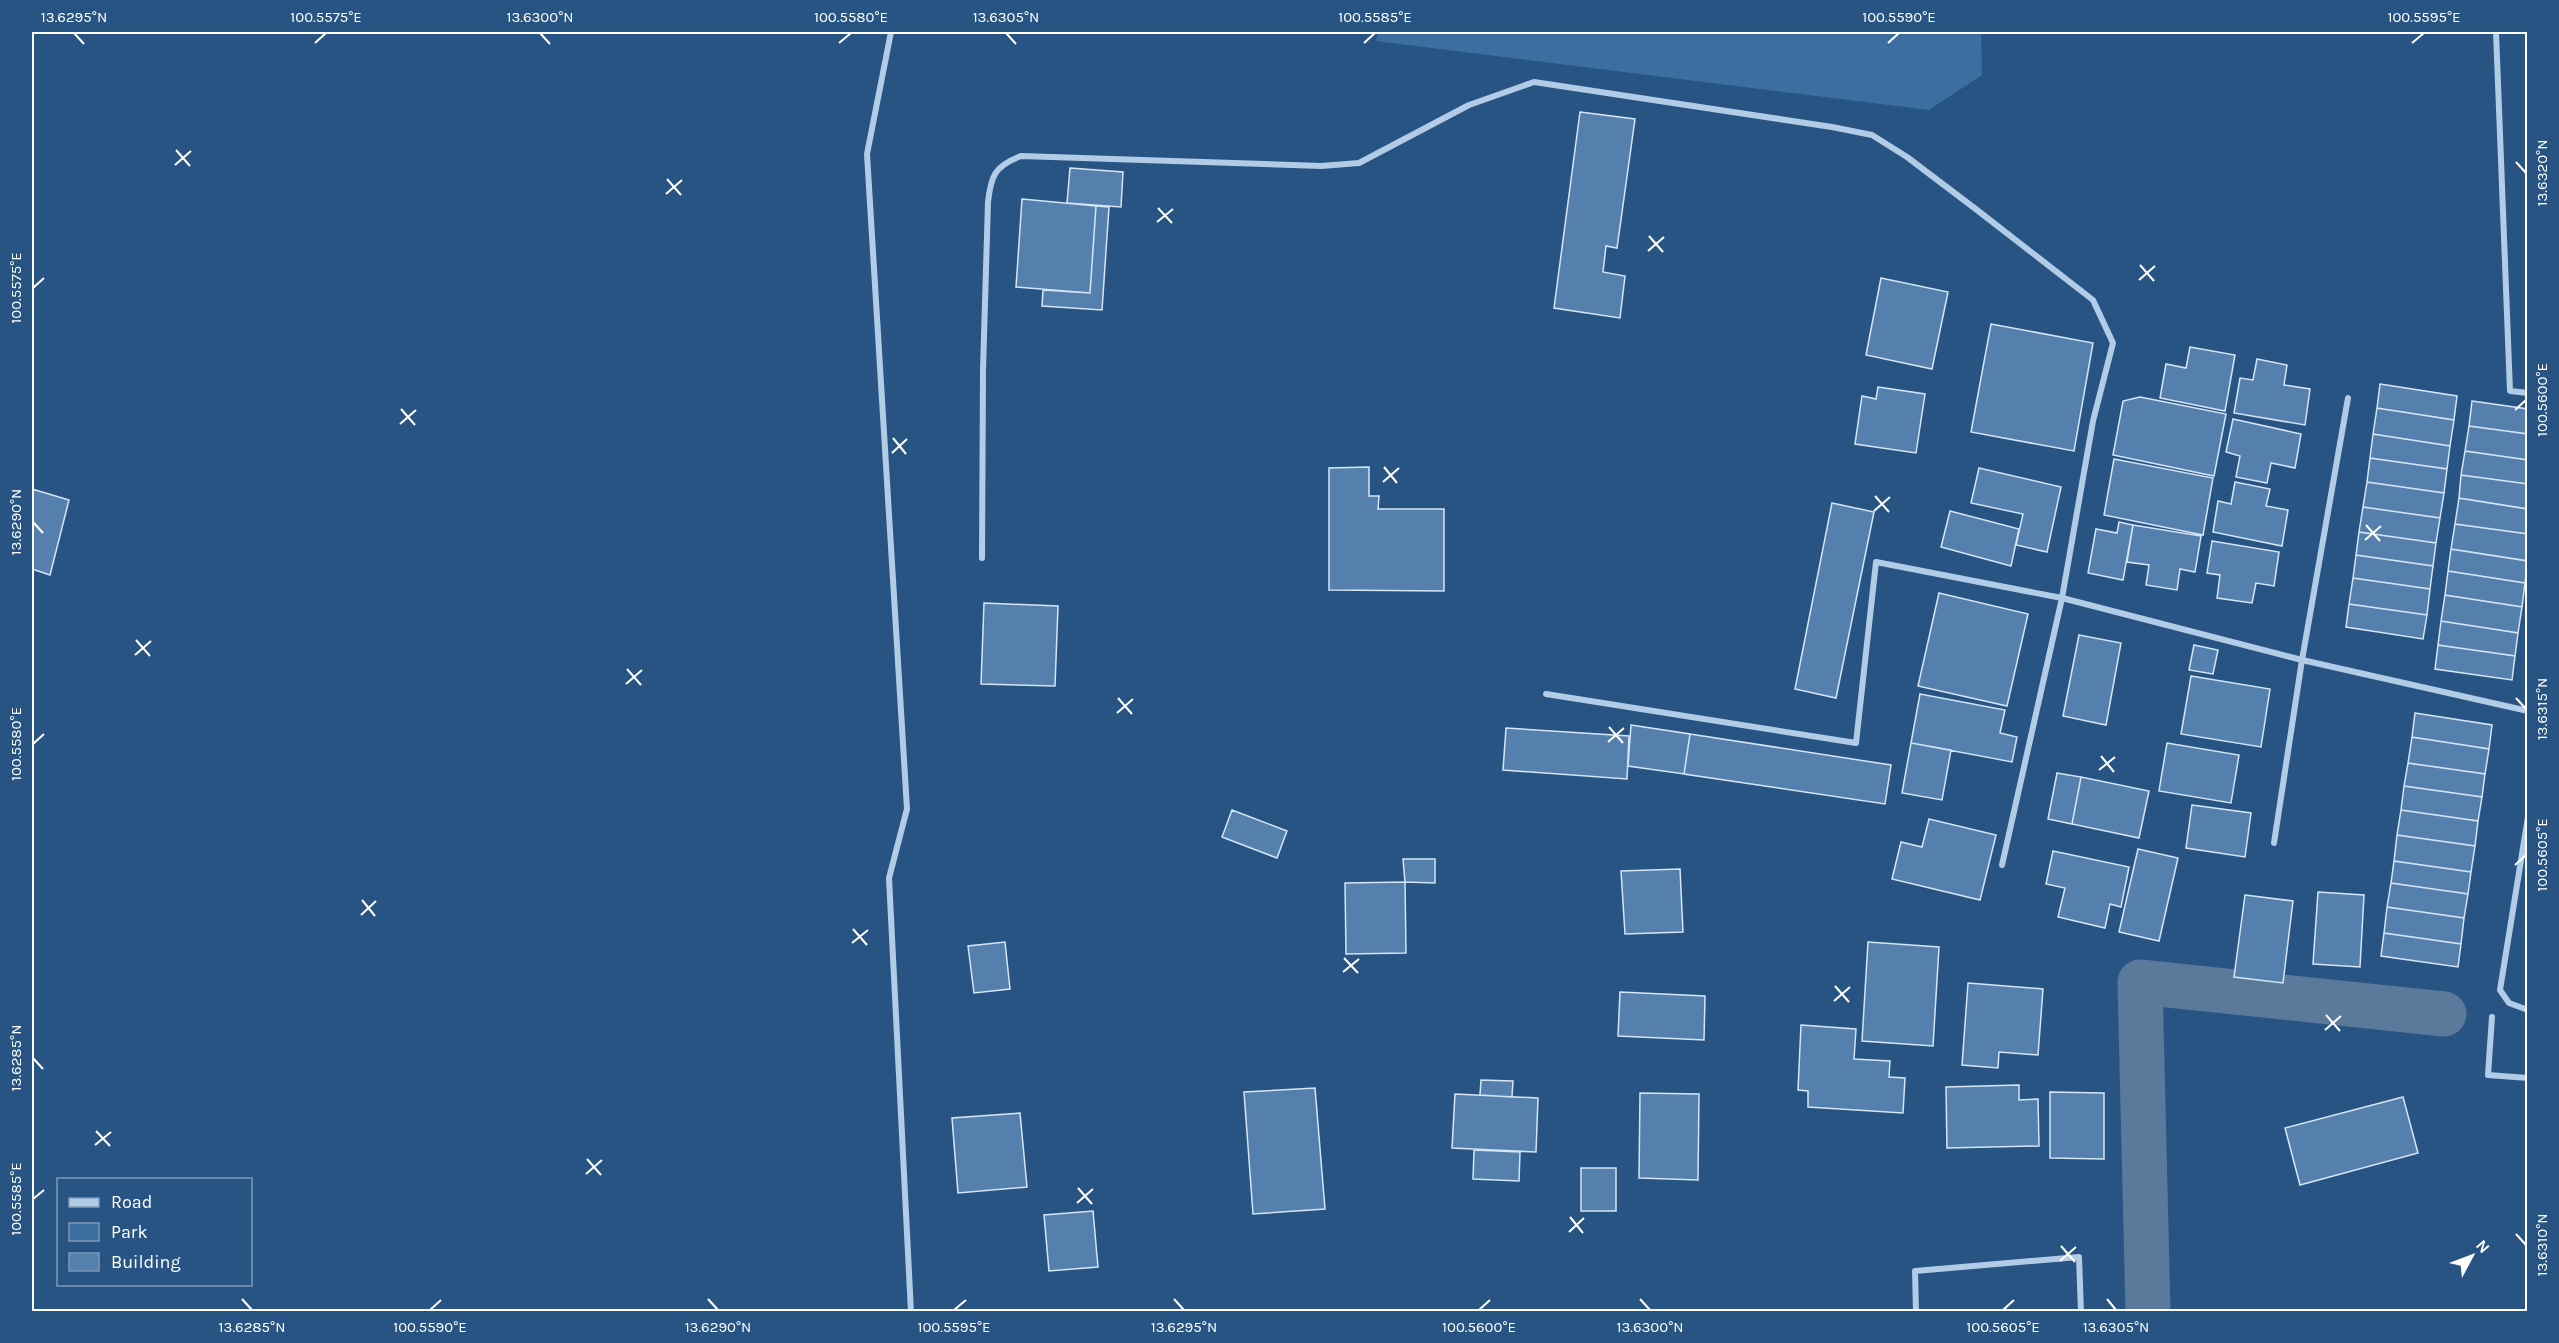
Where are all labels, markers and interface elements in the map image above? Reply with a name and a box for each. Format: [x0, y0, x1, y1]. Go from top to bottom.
text: 13.6295°N [41, 8, 107, 26]
text: 100.5575°E [290, 8, 362, 26]
text: 13.6300°N [506, 8, 574, 26]
text: 100.5580°E [814, 8, 888, 26]
text: 13.6305°N [973, 8, 1039, 26]
text: 100.5585°E [1338, 8, 1412, 26]
text: 100.5590°E [1862, 8, 1936, 26]
text: 100.5595°E [2387, 8, 2461, 26]
text: 13.6320°N [2533, 140, 2551, 206]
text: 100.5575°E [7, 252, 25, 324]
text: 100.5600°E [2533, 363, 2551, 437]
text: 13.6290°N [7, 489, 25, 555]
text: 13.6315°N [2533, 678, 2551, 740]
text: 100.5580°E [7, 707, 25, 781]
text: 100.5605°E [2533, 818, 2551, 892]
text: 13.6285°N [7, 1025, 25, 1091]
text: 100.5585°E [7, 1162, 25, 1236]
legend [57, 1178, 252, 1286]
text: Road [111, 1191, 152, 1213]
text: 13.6310°N [2533, 1213, 2551, 1277]
text: Park [111, 1221, 148, 1243]
north arrow [2442, 1226, 2502, 1286]
text: N [2472, 1236, 2494, 1257]
text: Building [111, 1251, 181, 1273]
text: 13.6285°N [219, 1318, 285, 1336]
text: 100.5590°E [393, 1318, 467, 1336]
text: 13.6290°N [685, 1318, 751, 1336]
text: 100.5595°E [917, 1318, 991, 1336]
text: 13.6295°N [1151, 1318, 1217, 1336]
text: 100.5600°E [1442, 1318, 1516, 1336]
text: 13.6300°N [1616, 1318, 1684, 1336]
text: 100.5605°E [1966, 1318, 2040, 1336]
text: 13.6305°N [2083, 1318, 2149, 1336]

